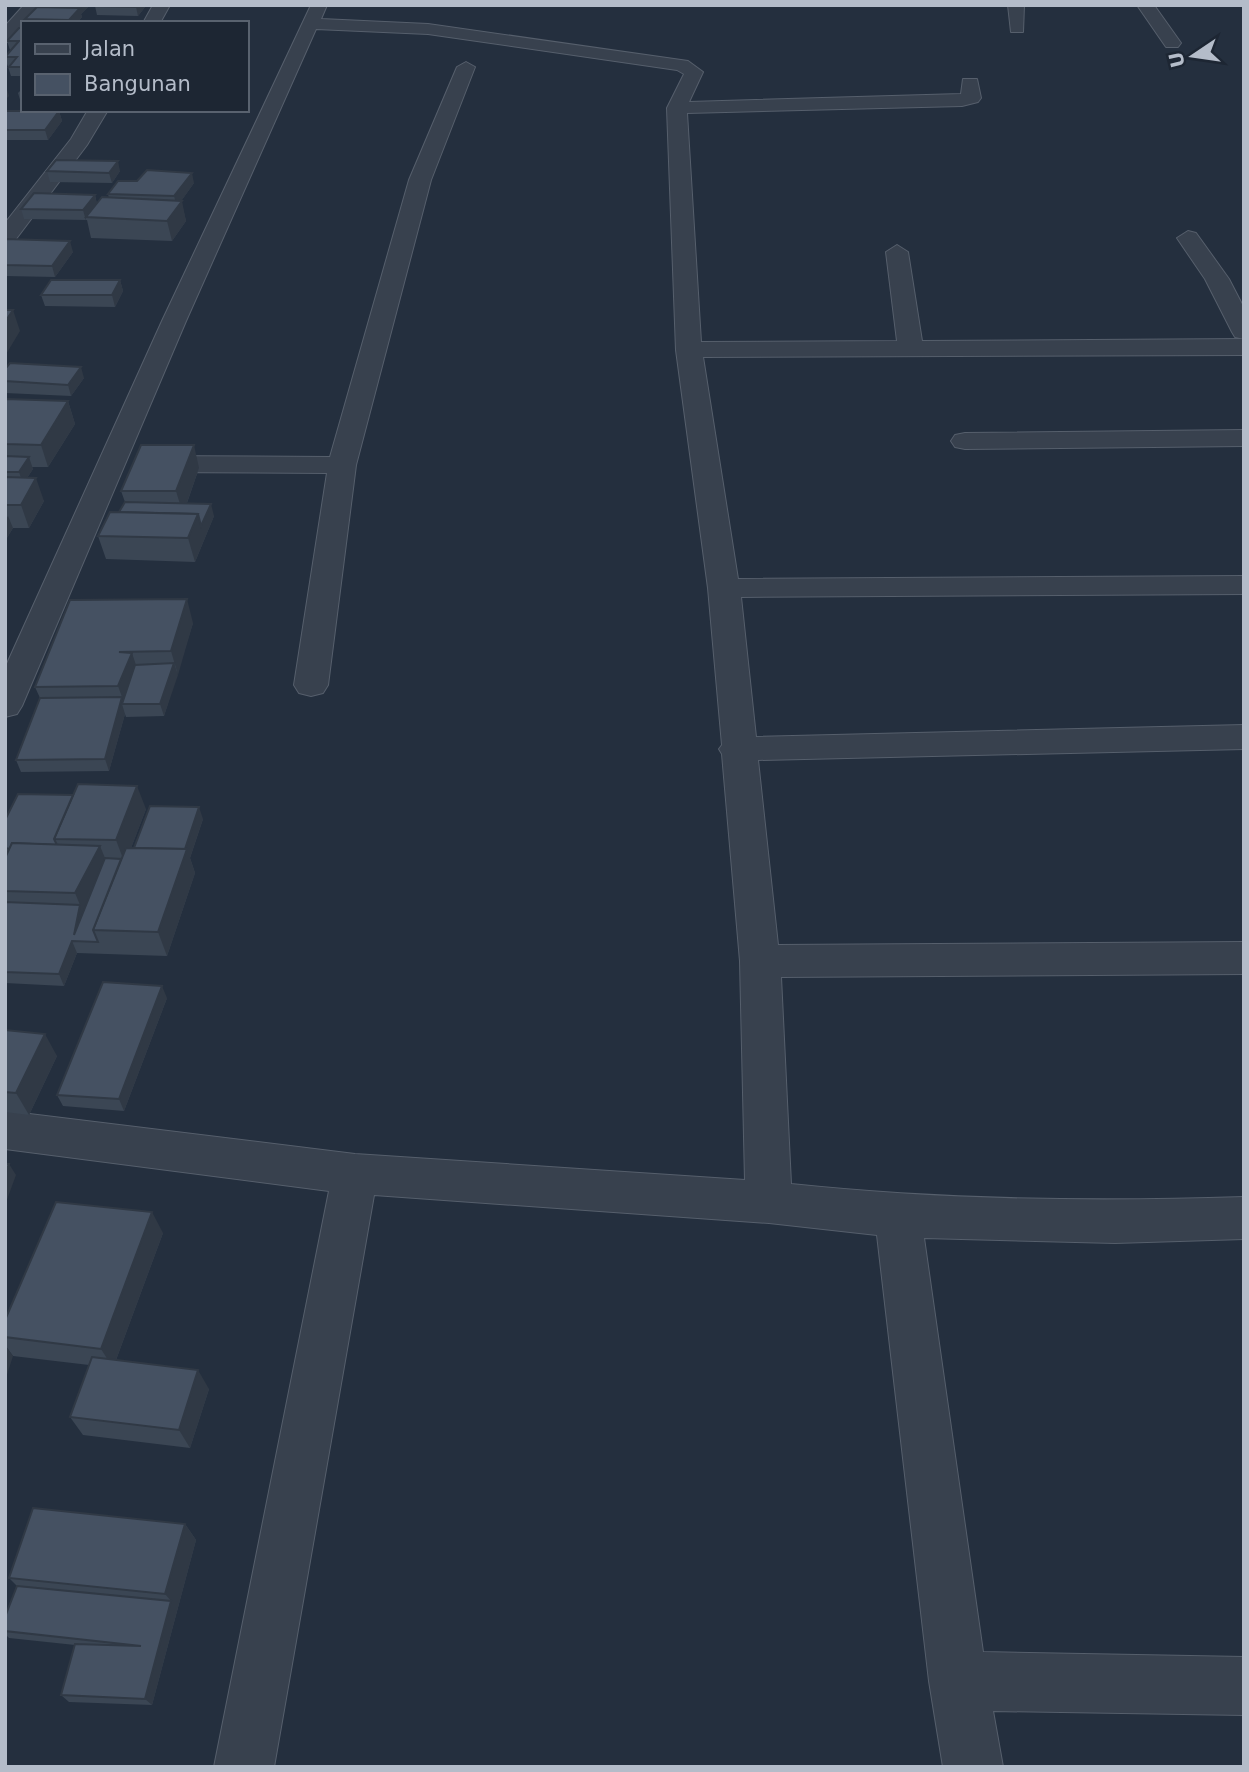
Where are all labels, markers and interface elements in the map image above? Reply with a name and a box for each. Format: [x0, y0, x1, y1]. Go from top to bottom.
legend [21, 21, 248, 112]
north arrow [1158, 21, 1228, 91]
text: Jalan [82, 37, 135, 61]
text: U [1164, 50, 1189, 70]
text: Bangunan [84, 72, 191, 96]

